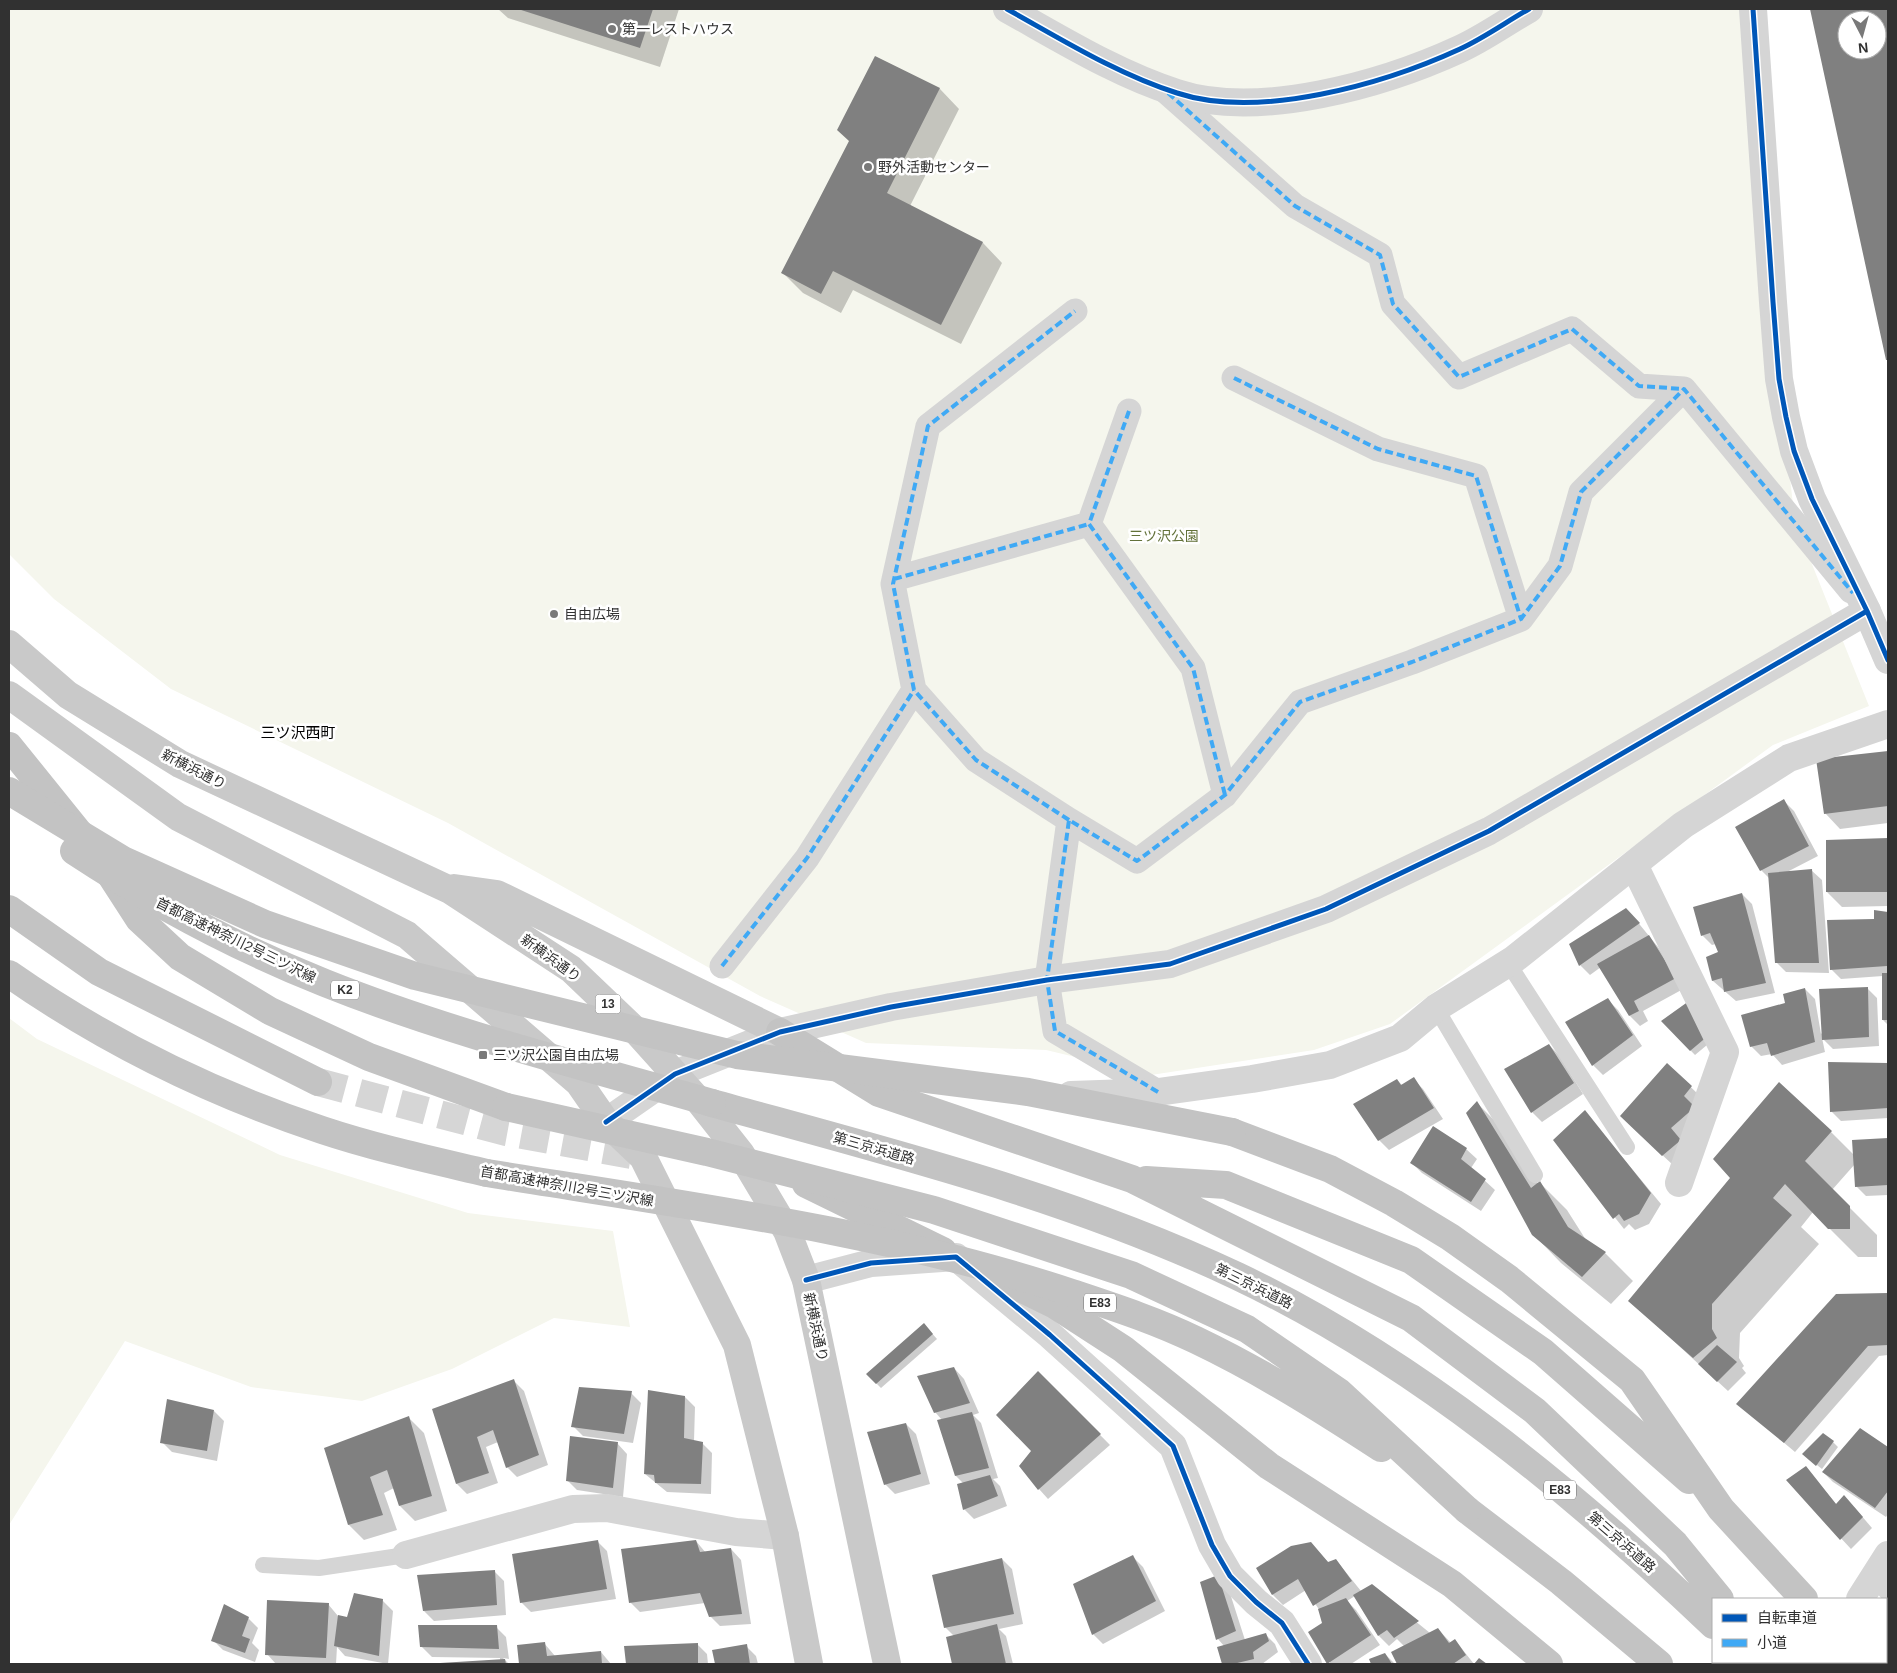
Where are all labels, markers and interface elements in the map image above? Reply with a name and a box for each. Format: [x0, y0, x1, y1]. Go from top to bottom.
north arrow [1837, 10, 1887, 60]
place label: 第一レストハウス [622, 21, 734, 37]
marker: 第一レストハウス [606, 23, 618, 35]
text: N [1857, 39, 1869, 56]
place label: 野外活動センター [878, 159, 990, 175]
marker: 野外活動センター [862, 161, 874, 173]
park label: 三ツ沢公園 [1129, 528, 1199, 544]
place label: 自由広場 [564, 606, 620, 622]
marker: 自由広場 [548, 608, 560, 620]
district label: 三ツ沢西町 [260, 724, 336, 741]
street label: 新横浜通り [159, 746, 229, 792]
street label: 首都高速神奈川2号三ツ沢線 [153, 894, 319, 986]
street label: 新横浜通り [518, 931, 584, 985]
road number: K2 [331, 980, 359, 1000]
road number: 13 [596, 994, 620, 1014]
place label: 三ツ沢公園自由広場 [493, 1047, 619, 1063]
marker: 三ツ沢公園自由広場 [477, 1049, 489, 1061]
street label: 第三京浜道路 [831, 1129, 917, 1167]
street label: 首都高速神奈川2号三ツ沢線 [479, 1163, 655, 1209]
street label: 第三京浜道路 [1213, 1260, 1295, 1312]
street label: 新横浜通り [801, 1291, 831, 1363]
road number: E83 [1084, 1294, 1116, 1312]
road number: E83 [1544, 1480, 1576, 1500]
street label: 第三京浜道路 [1585, 1508, 1659, 1576]
legend [1712, 1598, 1887, 1663]
text: 自転車道 [1757, 1609, 1817, 1626]
text: 小道 [1757, 1634, 1787, 1651]

